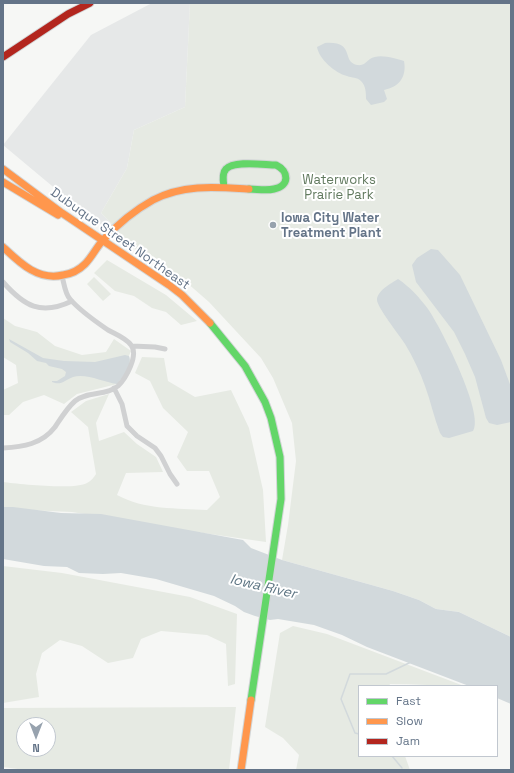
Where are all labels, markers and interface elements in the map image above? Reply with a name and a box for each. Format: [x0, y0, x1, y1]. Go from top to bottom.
park label: Waterworks Prairie Park [302, 172, 376, 203]
street label: Dubuque Street Northeast [47, 185, 193, 293]
place label: Iowa City Water Treatment Plant [281, 210, 381, 241]
marker: Iowa City Water Treatment Plant [268, 220, 278, 230]
water label: Iowa River [228, 571, 298, 603]
legend [358, 685, 498, 757]
text: Fast [396, 693, 421, 709]
text: Slow [396, 713, 423, 729]
north arrow [16, 717, 56, 757]
text: Jam [396, 733, 420, 749]
text: N [32, 741, 40, 755]

